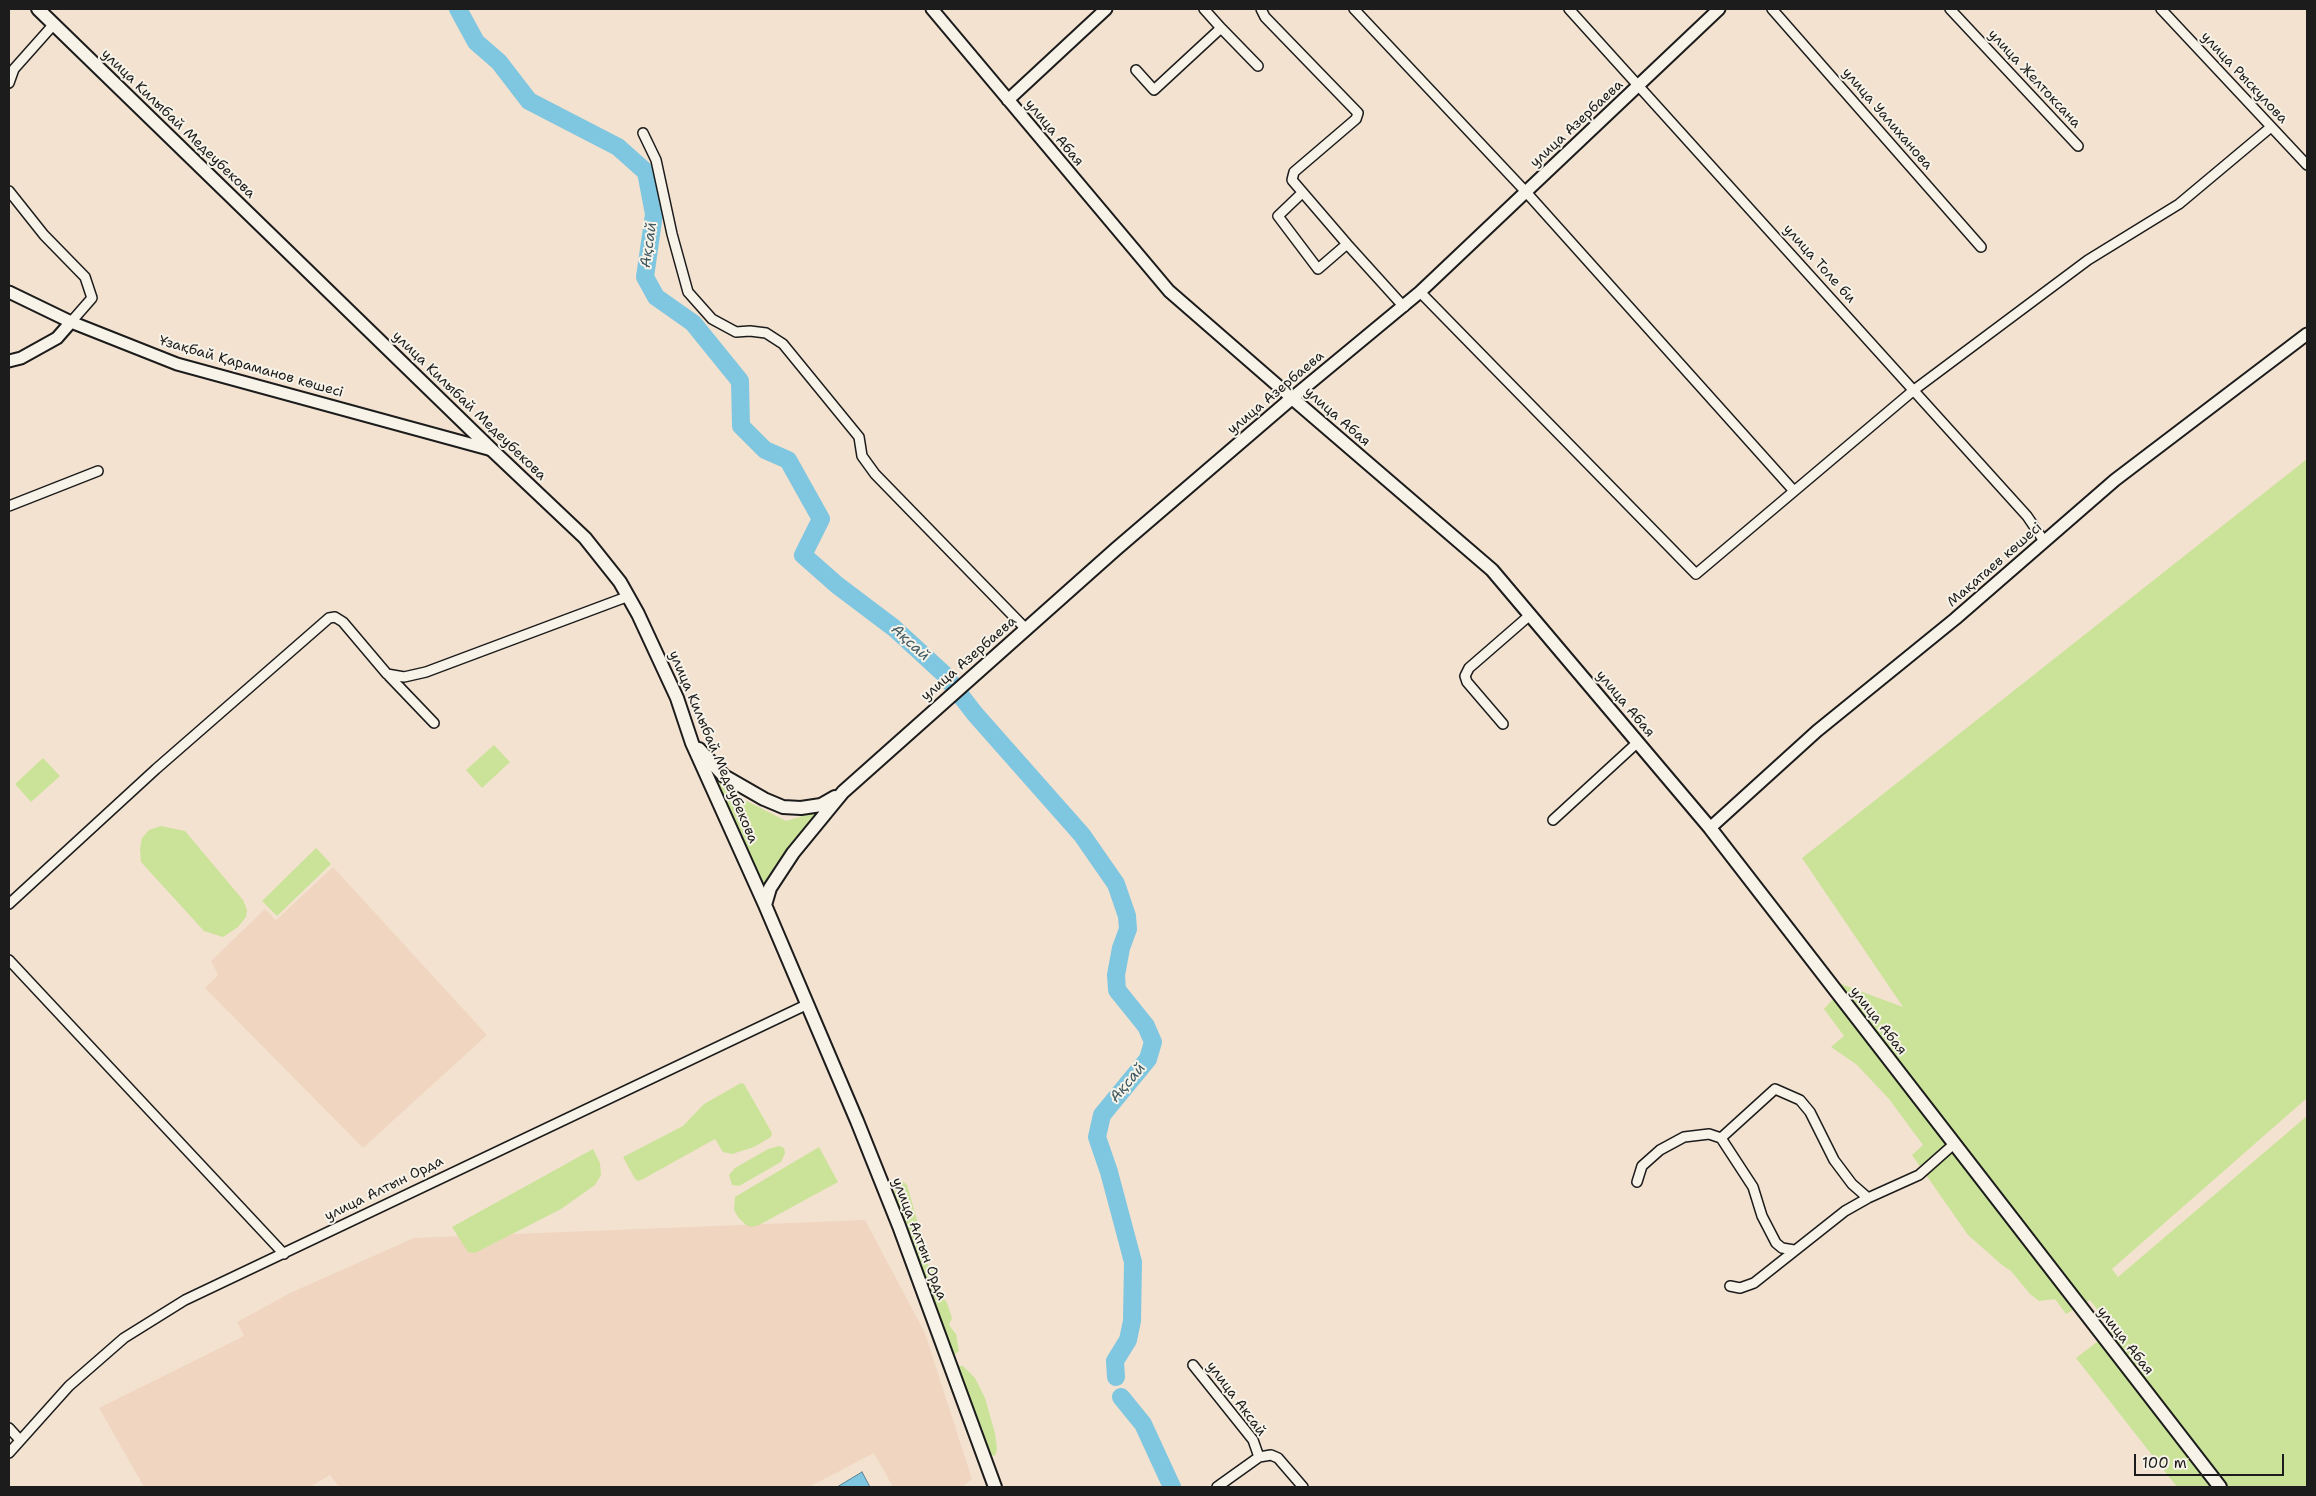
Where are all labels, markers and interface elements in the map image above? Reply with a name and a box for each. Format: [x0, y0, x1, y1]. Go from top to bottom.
street label: улица Желтоксана [1984, 26, 2084, 132]
street label: улица Рыскулова [2197, 29, 2291, 127]
street label: улица Килыбай Медеубекова [98, 46, 258, 202]
street label: улица Уалиханова [1838, 65, 1936, 173]
street label: улица Азербаева [1527, 77, 1627, 171]
street label: улица Абая [1021, 96, 1087, 170]
water label: Ақсай [637, 221, 661, 269]
street label: улица Толе би [1779, 221, 1859, 307]
street label: улица Килыбай Медеубекова [389, 328, 549, 484]
street label: Ұзақбай Қараманов көшесі [157, 333, 345, 401]
street label: улица Азербаева [1224, 348, 1328, 438]
street label: улица Абая [1301, 384, 1373, 450]
street label: Мақатаев көшесі [1944, 519, 2046, 611]
street label: улица Азербаева [918, 613, 1020, 705]
water label: Ақсай [887, 621, 933, 665]
street label: улица Килыбай Медеубекова [665, 648, 761, 846]
street label: улица Абая [1592, 667, 1658, 741]
street label: улица Абая [1846, 983, 1910, 1059]
water label: Ақсай [1106, 1060, 1150, 1106]
street label: улица Алтын Орда [322, 1153, 446, 1225]
street label: улица Алтын Орда [888, 1175, 950, 1303]
street label: улица Абая [2093, 1303, 2157, 1379]
street label: улица Аксай [1203, 1358, 1269, 1440]
scale bar [2136, 1444, 2286, 1476]
text: 100 m [2142, 1453, 2187, 1473]

